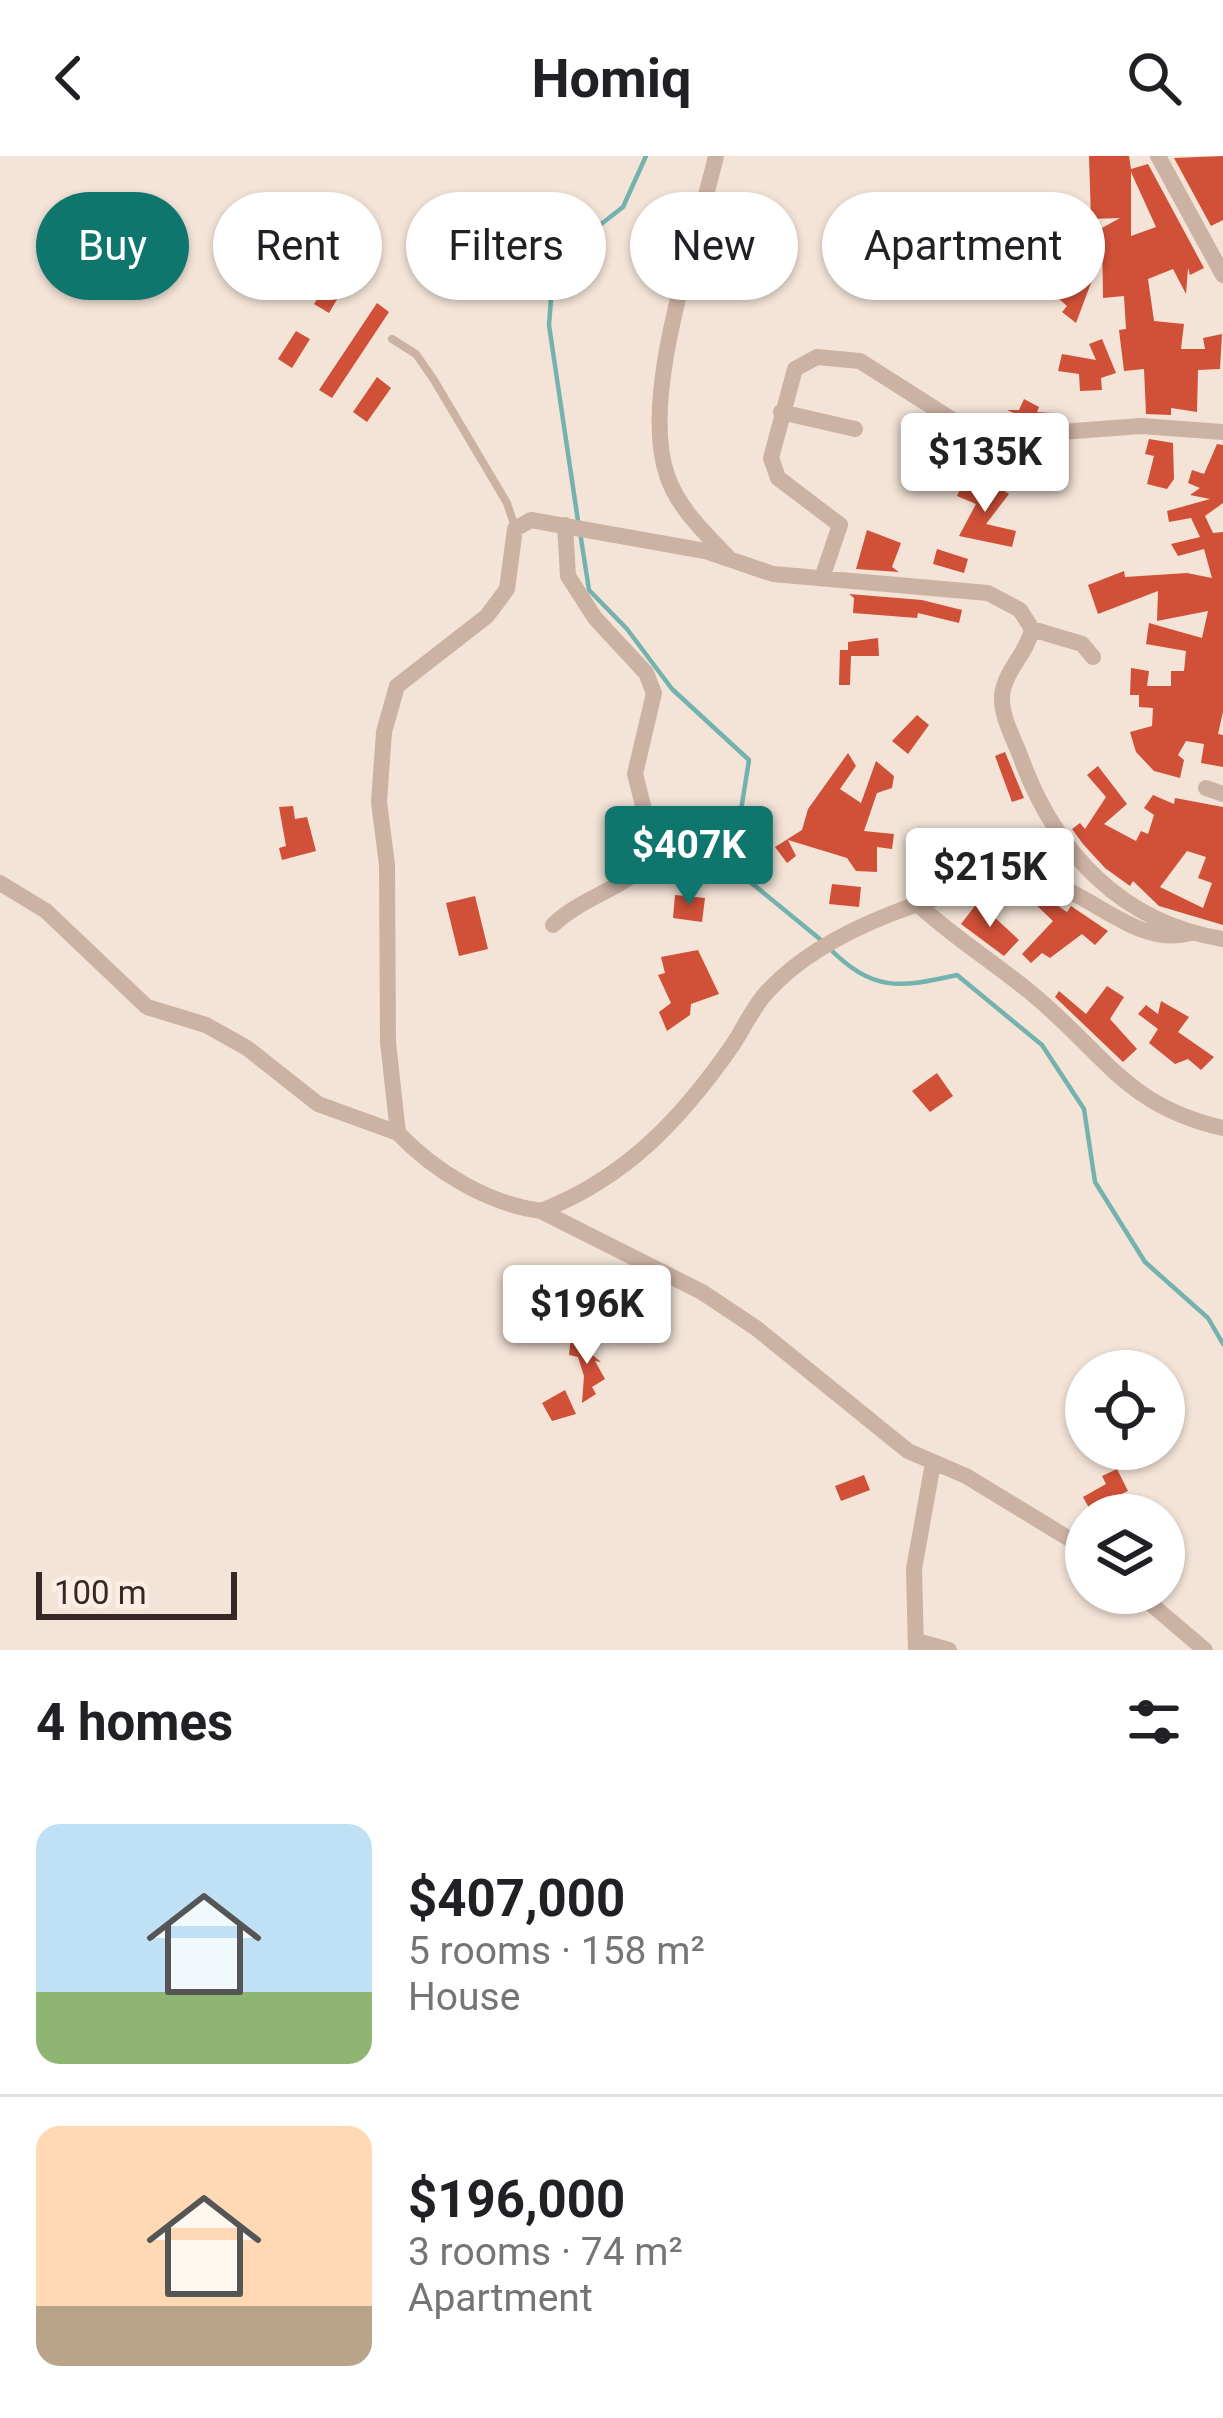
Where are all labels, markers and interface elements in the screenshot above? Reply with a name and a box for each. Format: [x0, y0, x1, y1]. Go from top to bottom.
icon: back [36, 45, 102, 111]
icon: search [1121, 45, 1187, 111]
text: Homiq [531, 47, 692, 110]
chip: Buy [36, 192, 189, 300]
chip: Rent [213, 192, 382, 300]
chip: Filters [406, 192, 606, 300]
chip: New [630, 192, 798, 300]
chip: Apartment [822, 192, 1105, 300]
pin: $135K [901, 413, 1069, 515]
text: $135K [928, 429, 1042, 475]
pin: $407K [605, 806, 773, 908]
text: $407K [632, 822, 746, 868]
pin: $215K [906, 828, 1074, 930]
text: $215K [933, 844, 1047, 890]
pin: $196K [503, 1265, 671, 1367]
text: $196K [530, 1281, 644, 1327]
map controls [1065, 1350, 1185, 1614]
button: locate [1065, 1350, 1185, 1470]
button: layers [1065, 1494, 1185, 1614]
scale bar [36, 1566, 237, 1619]
text: 100 m [54, 1573, 147, 1612]
icon: filters [1121, 1689, 1187, 1755]
text: 4 homes [36, 1693, 233, 1752]
text: $407,000 [408, 1869, 625, 1928]
icon: home [132, 1872, 276, 2016]
text: 5 rooms · 158 m² [408, 1928, 705, 1974]
text: House [408, 1974, 520, 2020]
text: $196,000 [408, 2170, 625, 2229]
icon: home [132, 2174, 276, 2318]
text: 3 rooms · 74 m² [408, 2229, 683, 2275]
text: Apartment [408, 2275, 593, 2321]

